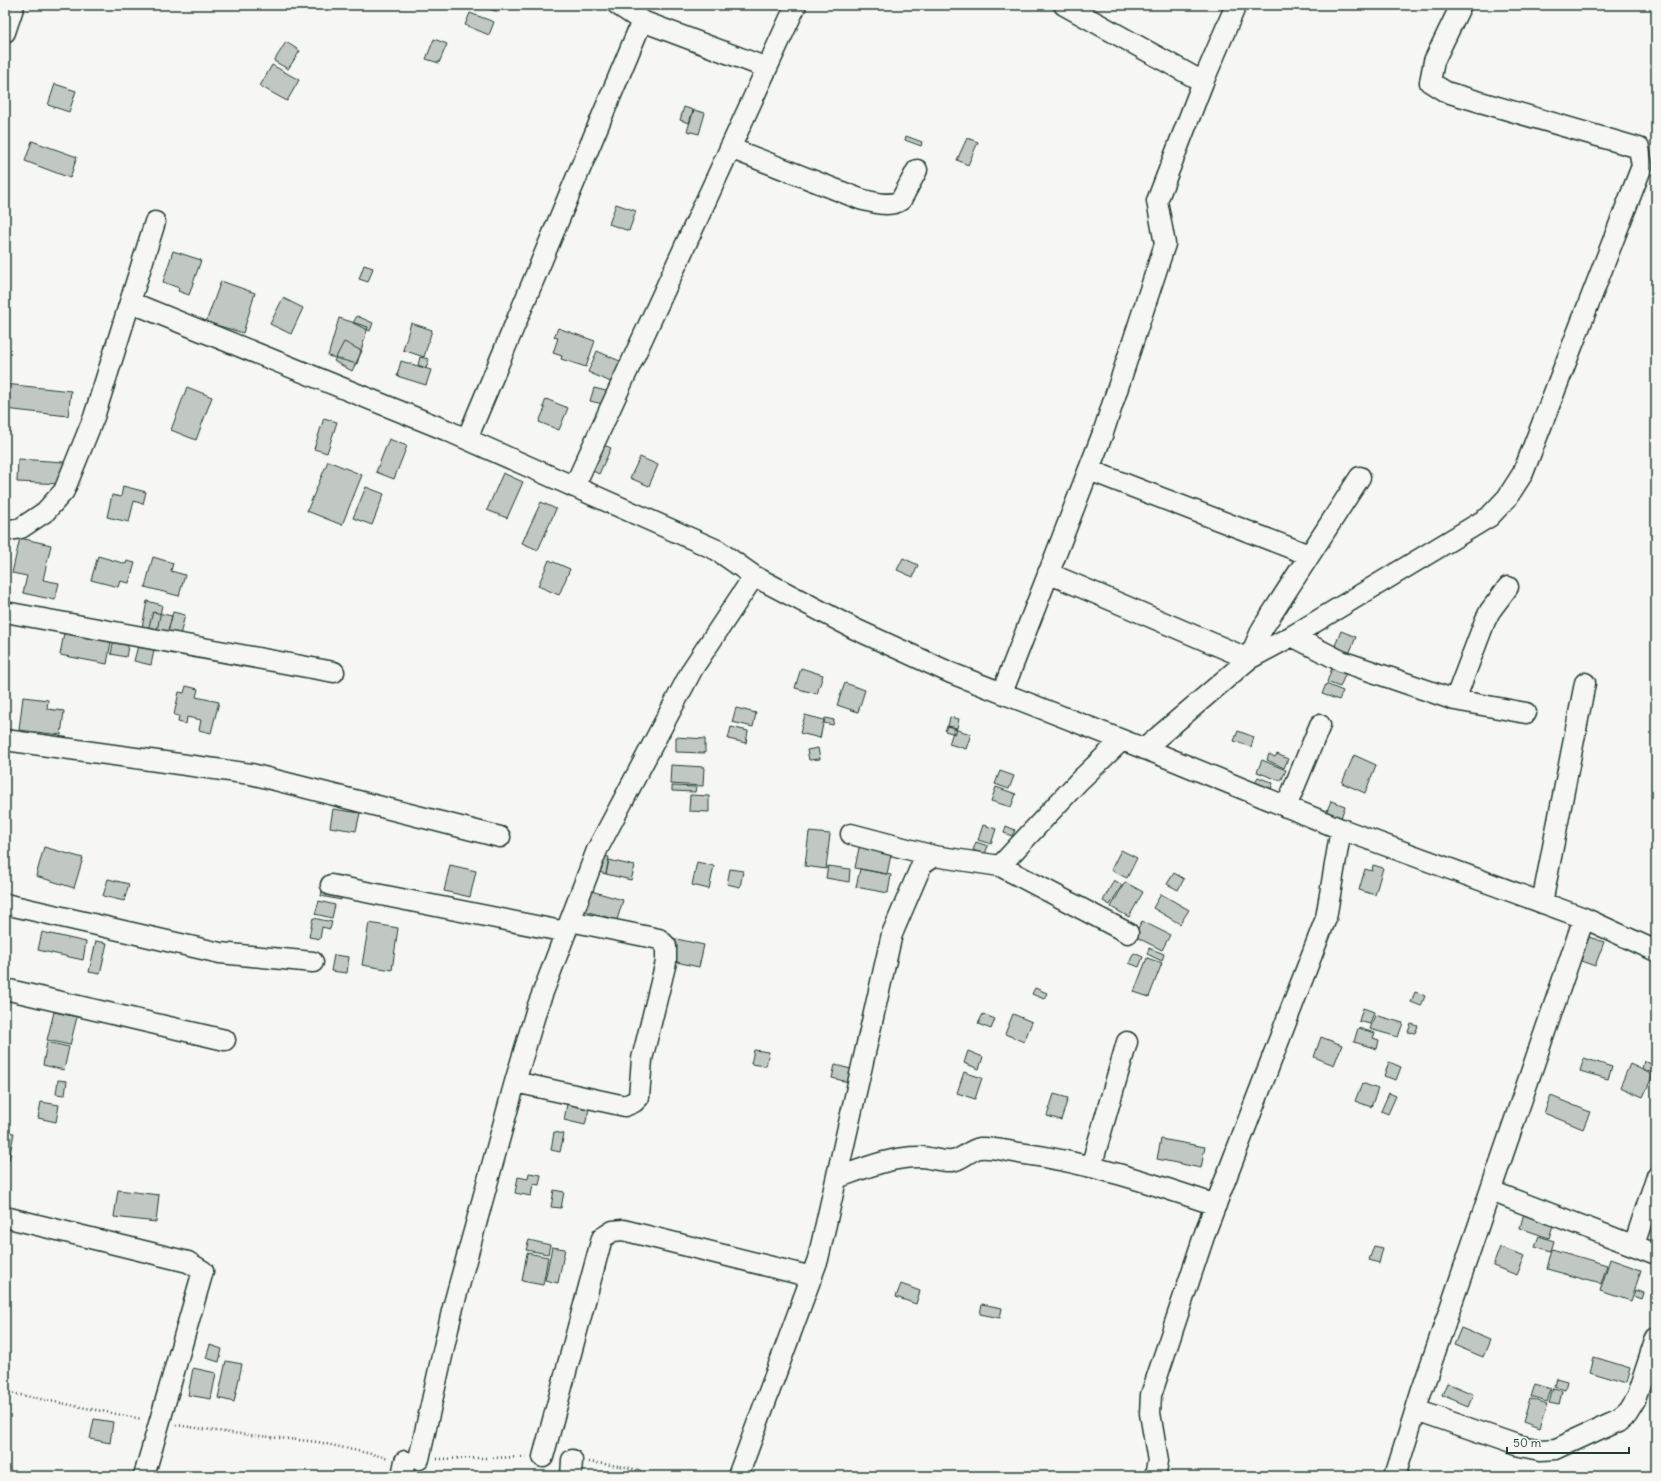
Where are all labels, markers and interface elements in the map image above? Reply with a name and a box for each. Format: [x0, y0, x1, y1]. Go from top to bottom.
scale bar [1507, 1429, 1629, 1455]
text: 50 m [1513, 1435, 1542, 1450]

